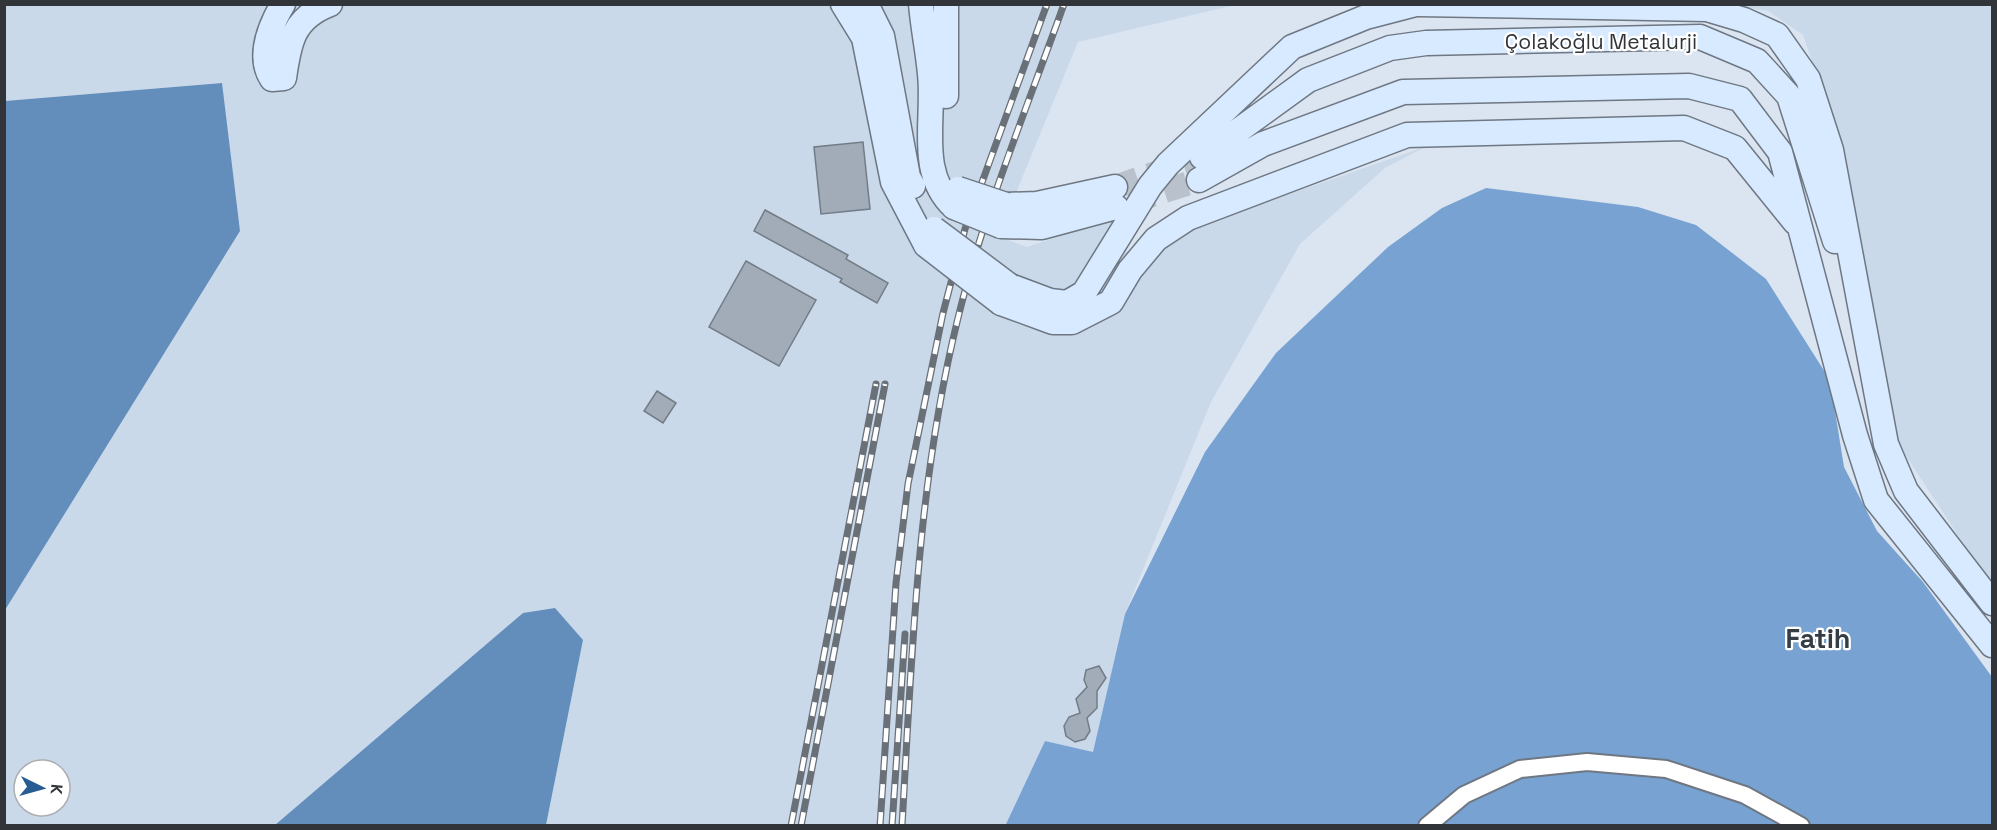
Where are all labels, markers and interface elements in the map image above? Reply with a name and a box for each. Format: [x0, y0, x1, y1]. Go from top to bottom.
street label: Çolakoğlu Metalurji [1505, 28, 1697, 55]
district label: Fatih [1786, 621, 1850, 656]
north arrow [12, 758, 72, 818]
text: K [46, 783, 67, 795]

